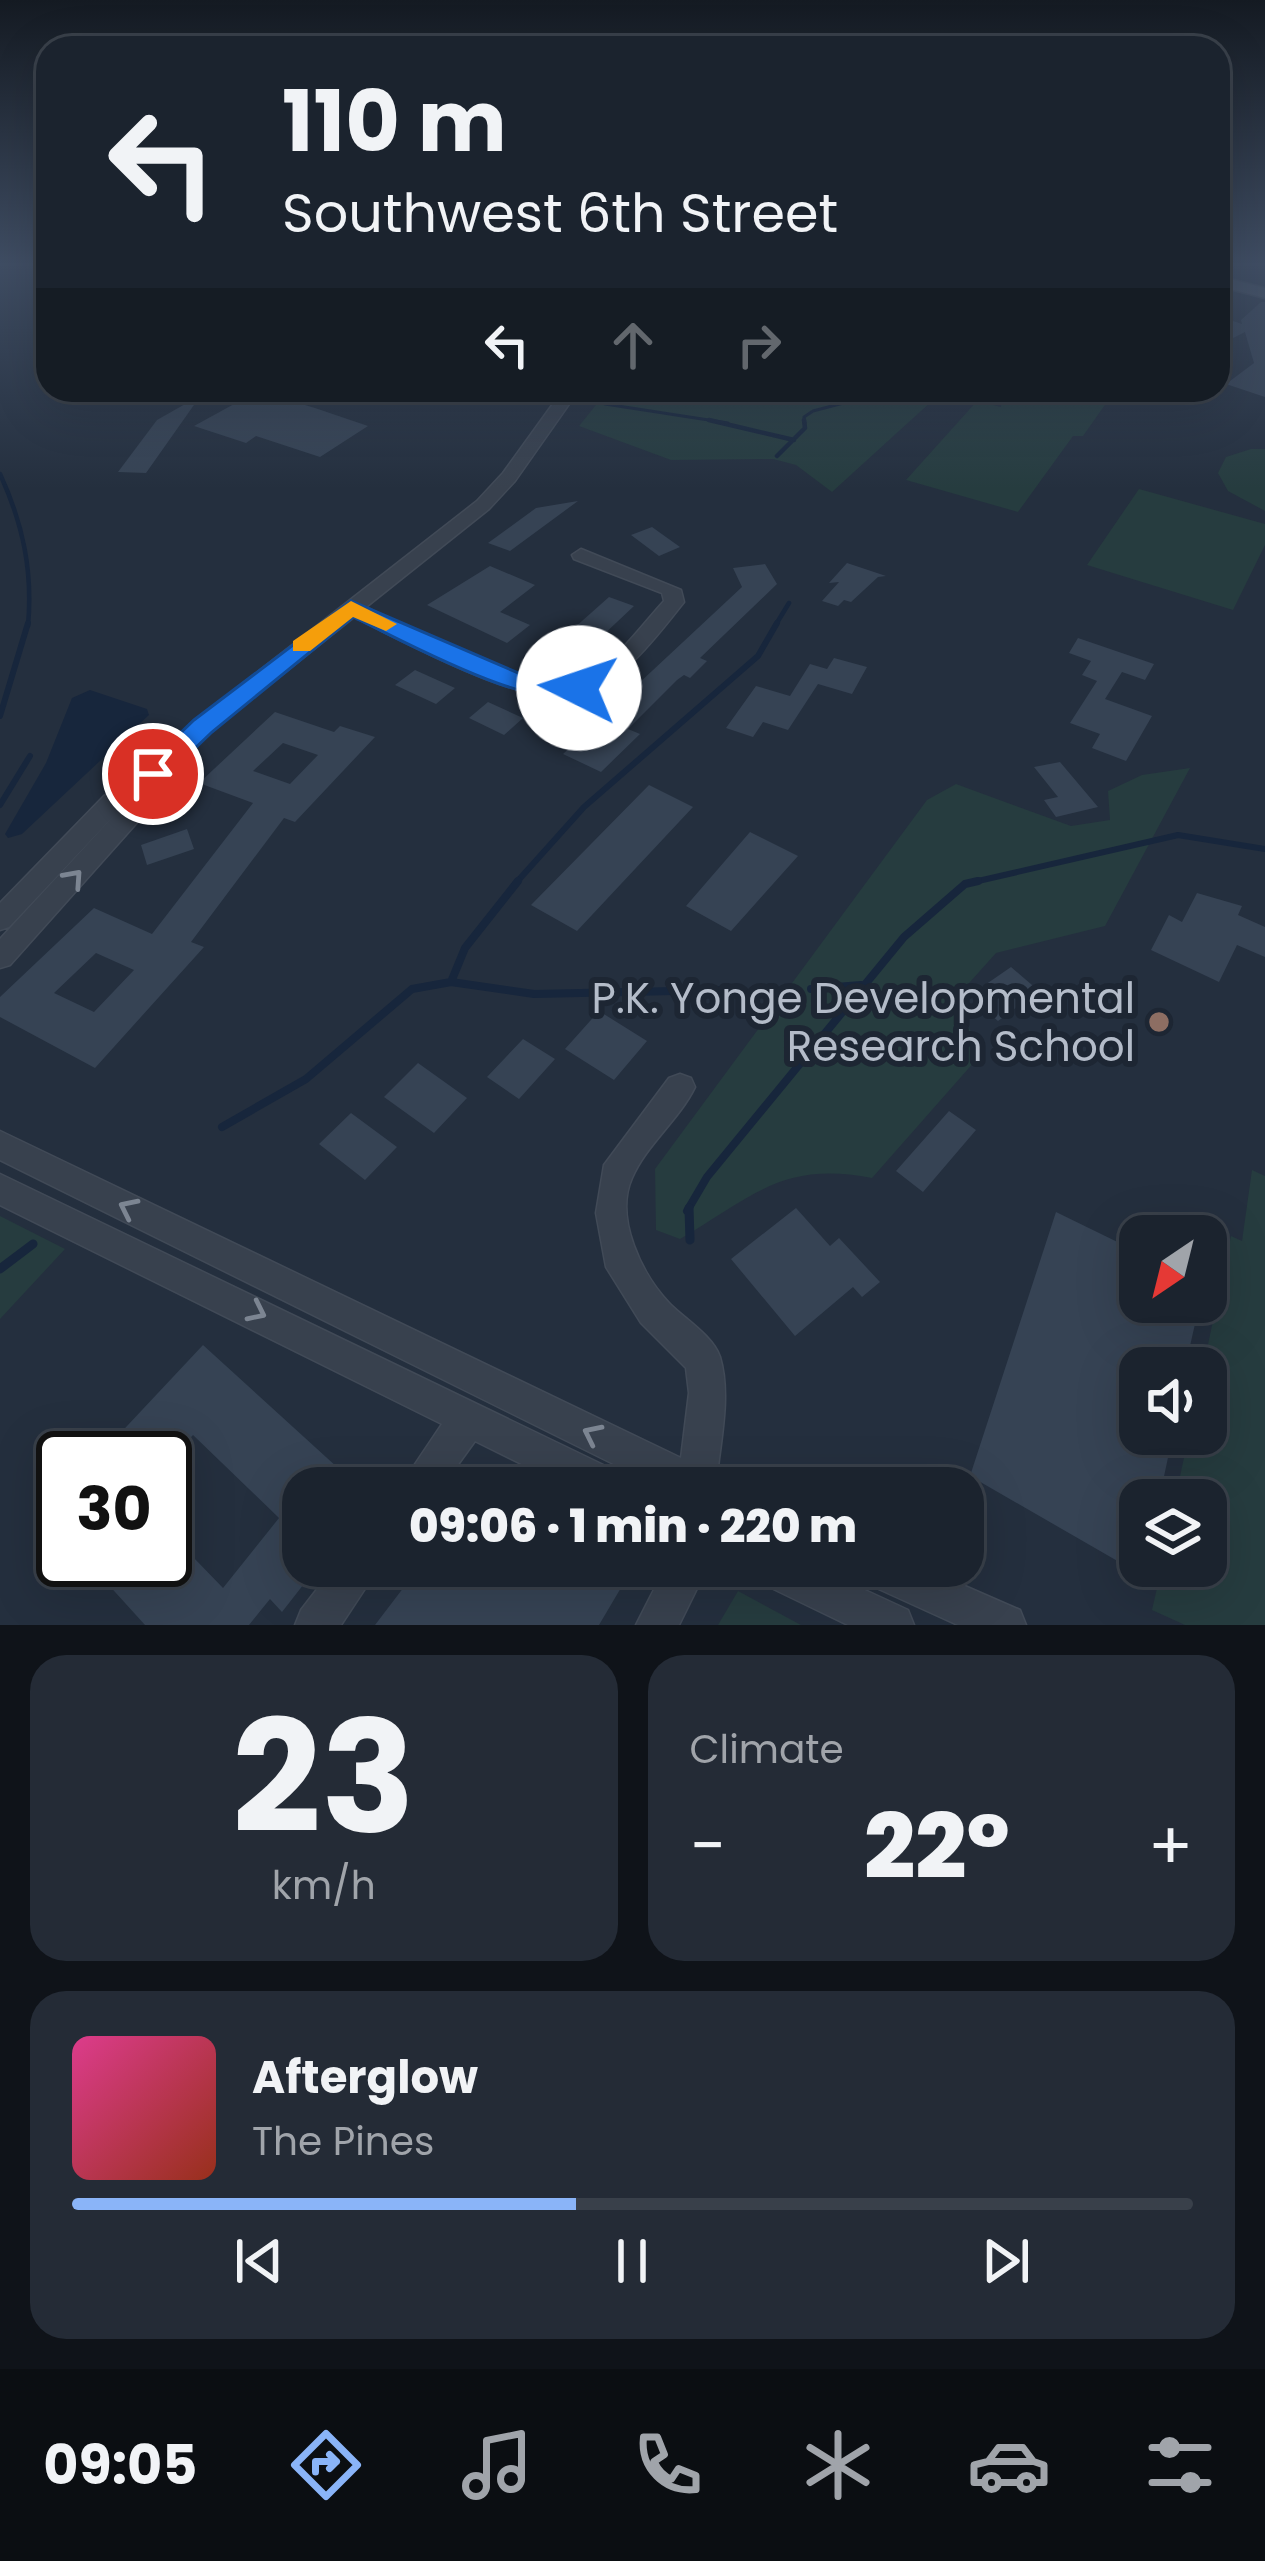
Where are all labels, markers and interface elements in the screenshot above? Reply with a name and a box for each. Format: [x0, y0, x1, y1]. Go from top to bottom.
text: 110 m [282, 63, 507, 180]
icon: left [84, 84, 240, 240]
text: Southwest 6th Street [282, 175, 838, 251]
icon: left [474, 312, 540, 378]
icon: ahead [600, 312, 666, 378]
icon: right [726, 312, 792, 378]
position arrow [516, 625, 642, 751]
pin [102, 723, 204, 825]
icon: arrive [120, 741, 186, 807]
one-way arrow [59, 870, 81, 892]
place label: P.K. Yonge Developmental Research School [592, 969, 1135, 1076]
marker: P.K. Yonge Developmental Research School [1146, 1009, 1172, 1035]
one-way arrow [119, 1200, 141, 1223]
north arrow [1119, 1215, 1227, 1323]
map controls [1119, 1215, 1227, 1587]
one-way arrow [245, 1298, 266, 1322]
button: sound [1119, 1347, 1227, 1455]
one-way arrow [583, 1425, 604, 1448]
speed limit sign: 30 [36, 1431, 192, 1587]
button: layers [1119, 1479, 1227, 1587]
text: 09:06 · 1 min · 220 m [409, 1495, 857, 1558]
text: 23 [232, 1668, 415, 1887]
text: Climate [690, 1722, 844, 1777]
text: 22° [864, 1783, 1010, 1910]
text: − [690, 1800, 726, 1892]
text: + [1148, 1800, 1193, 1892]
text: km/h [272, 1858, 376, 1913]
text: Afterglow [252, 2046, 478, 2109]
text: The Pines [252, 2114, 434, 2169]
icon: previous [226, 2228, 292, 2294]
icon: pause [599, 2228, 665, 2294]
icon: next [973, 2228, 1039, 2294]
icon: directions [284, 2423, 368, 2507]
icon: music [455, 2423, 539, 2507]
icon: phone [626, 2423, 710, 2507]
icon: climate [796, 2423, 880, 2507]
icon: car [967, 2423, 1051, 2507]
icon: filters [1138, 2423, 1222, 2507]
text: 09:05 [43, 2427, 197, 2503]

